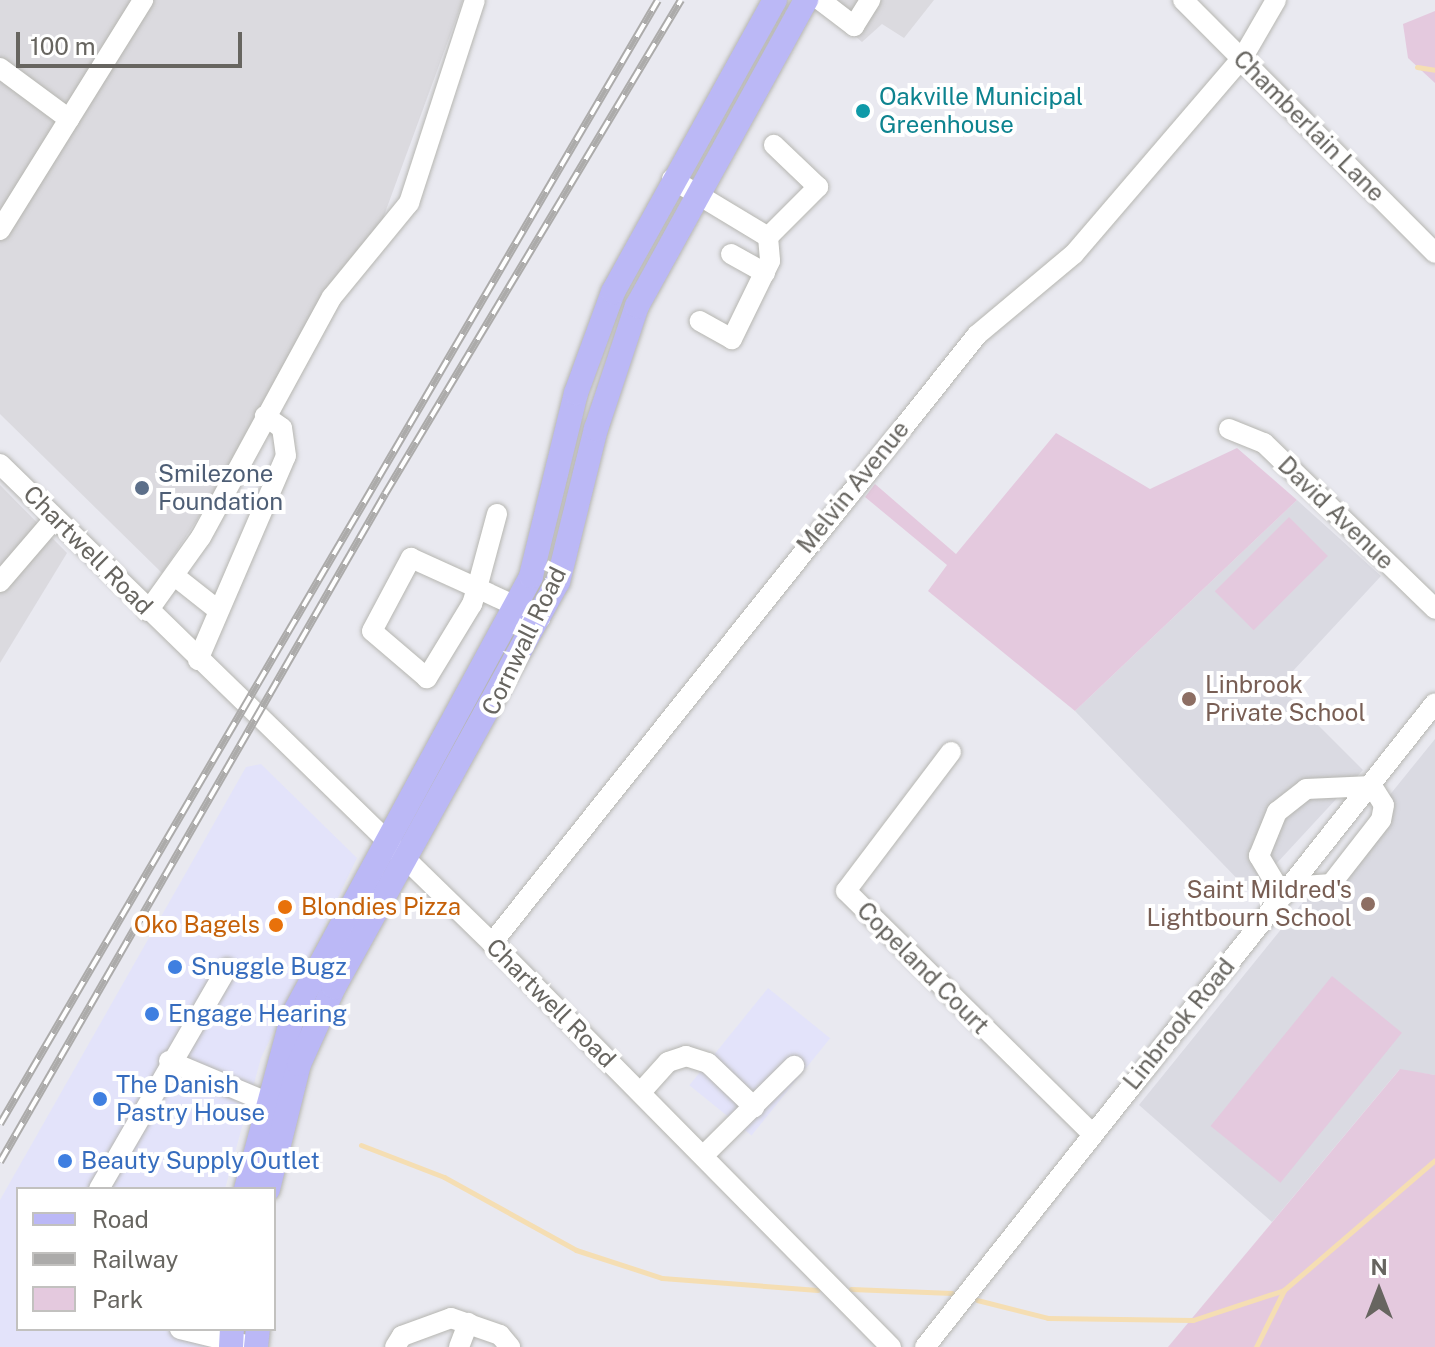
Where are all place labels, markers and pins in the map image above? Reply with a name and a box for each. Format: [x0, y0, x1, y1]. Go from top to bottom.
place label: Oakville Municipal Greenhouse [879, 83, 1083, 139]
marker: Oakville Municipal Greenhouse [854, 102, 872, 120]
place label: Smilezone Foundation [158, 460, 283, 516]
marker: Smilezone Foundation [133, 479, 151, 497]
place label: Linbrook Private School [1205, 671, 1366, 727]
marker: Linbrook Private School [1180, 690, 1198, 708]
place label: Saint Mildred's Lightbourn School [1146, 876, 1352, 932]
place label: Blondies Pizza [301, 893, 461, 921]
marker: Saint Mildred's Lightbourn School [1359, 895, 1377, 913]
marker: Blondies Pizza [276, 898, 294, 916]
place label: Oko Bagels [134, 911, 260, 939]
marker: Oko Bagels [267, 916, 285, 934]
place label: Snuggle Bugz [191, 953, 347, 981]
marker: Snuggle Bugz [166, 958, 184, 976]
place label: Engage Hearing [168, 1000, 347, 1028]
marker: Engage Hearing [143, 1005, 161, 1023]
place label: The Danish Pastry House [116, 1071, 265, 1127]
marker: The Danish Pastry House [91, 1090, 109, 1108]
place label: Beauty Supply Outlet [81, 1147, 320, 1175]
marker: Beauty Supply Outlet [56, 1152, 74, 1170]

